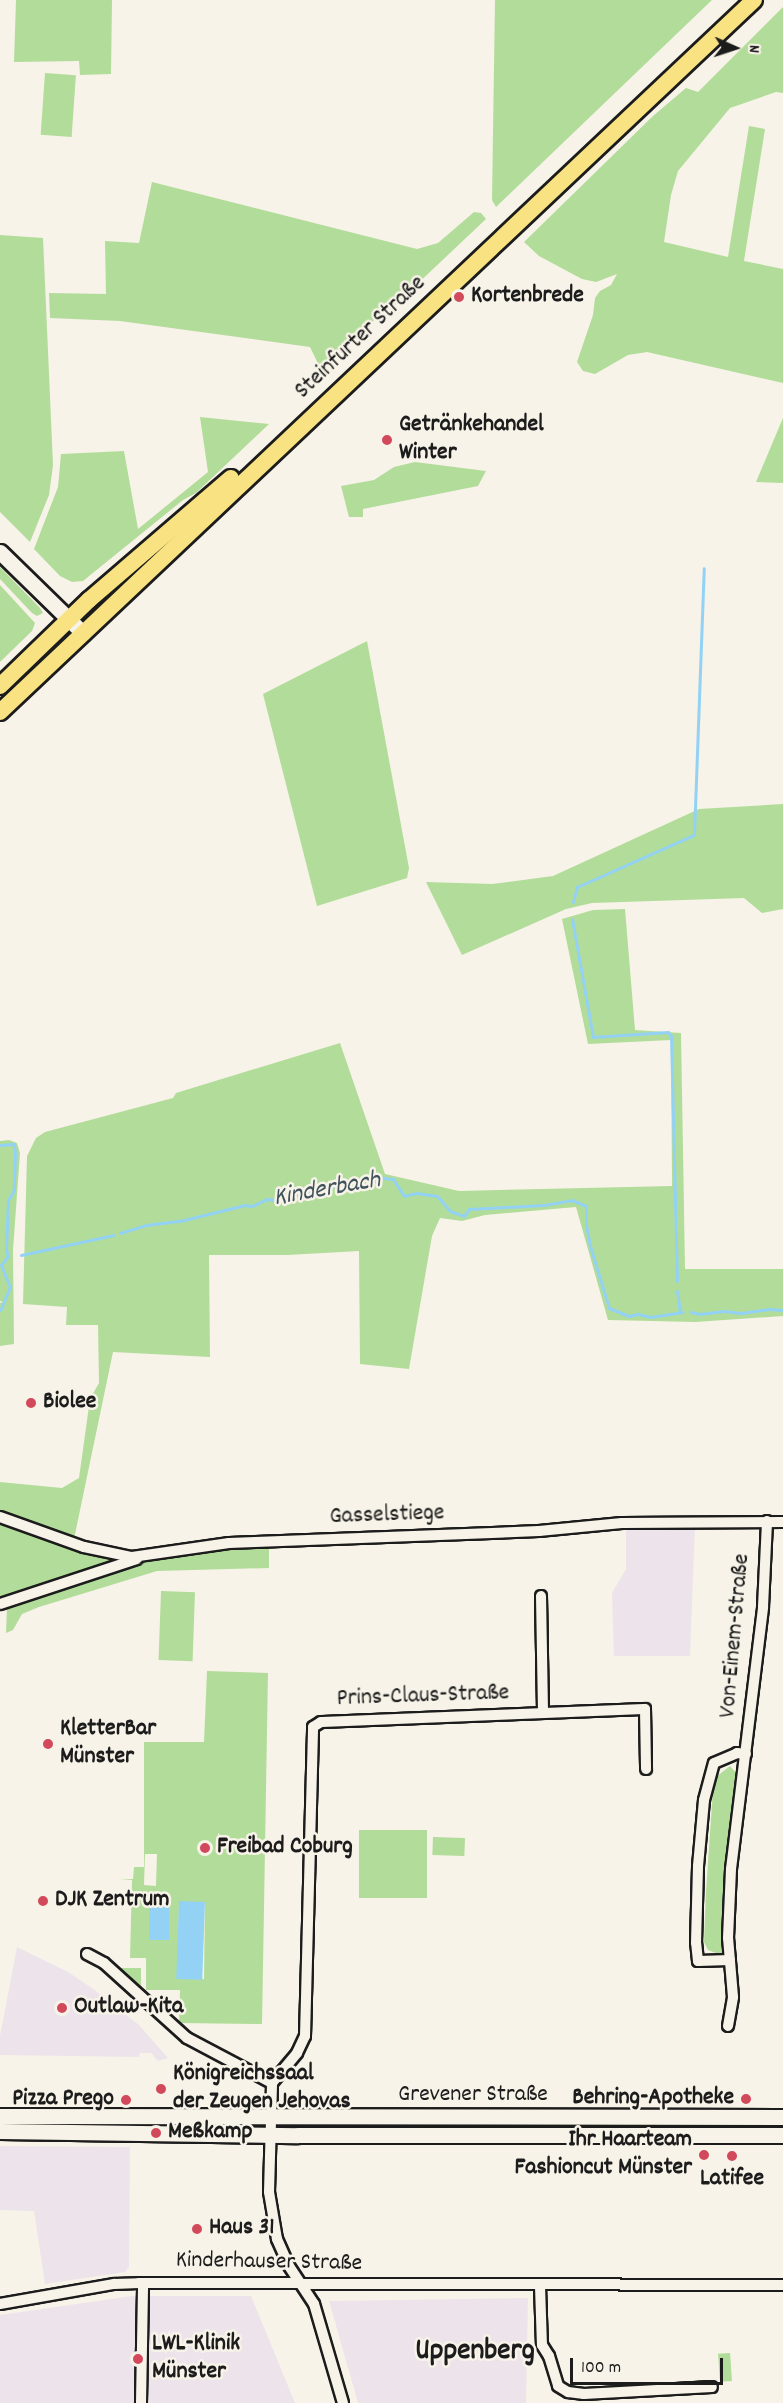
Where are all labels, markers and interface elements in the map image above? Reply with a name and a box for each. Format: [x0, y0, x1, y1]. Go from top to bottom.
north arrow [705, 18, 765, 78]
text: N [742, 44, 765, 54]
street label: Steinfurter Straße [290, 270, 432, 406]
place label: Kortenbrede [471, 283, 584, 311]
marker: Kortenbrede [452, 290, 466, 304]
place label: Getränkehandel Winter [399, 412, 544, 468]
marker: Getränkehandel Winter [380, 433, 394, 447]
water label: Kinderbach [271, 1165, 383, 1215]
place label: Biolee [43, 1389, 96, 1417]
marker: Biolee [24, 1396, 38, 1410]
street label: Gasselstiege [329, 1500, 445, 1532]
street label: Von-Einem-Straße [714, 1553, 758, 1719]
street label: Prins-Claus-Straße [336, 1680, 510, 1714]
place label: KletterBar Münster [60, 1716, 156, 1772]
marker: KletterBar Münster [41, 1737, 55, 1751]
place label: Freibad Coburg [217, 1834, 353, 1862]
marker: Freibad Coburg [198, 1841, 212, 1855]
place label: DJK Zentrum [55, 1887, 170, 1915]
marker: DJK Zentrum [36, 1894, 50, 1908]
place label: Outlaw-Kita [74, 1994, 183, 2022]
marker: Outlaw-Kita [55, 2001, 69, 2015]
place label: Königreichssaal der Zeugen Jehovas [173, 2061, 351, 2117]
marker: Königreichssaal der Zeugen Jehovas [154, 2082, 168, 2096]
street label: Grevener Straße [398, 2082, 548, 2110]
place label: Behring-Apotheke [572, 2085, 734, 2113]
place label: Pizza Prego [12, 2086, 114, 2114]
marker: Behring-Apotheke [739, 2092, 753, 2106]
marker: Pizza Prego [119, 2093, 133, 2107]
place label: Meßkamp [168, 2119, 253, 2147]
marker: Meßkamp [149, 2126, 163, 2140]
place label: Ihr Haarteam Fashioncut Münster [515, 2127, 692, 2183]
marker: Ihr Haarteam Fashioncut Münster [697, 2148, 711, 2162]
marker: Latifee [725, 2149, 739, 2163]
place label: Latifee [700, 2166, 764, 2194]
place label: Haus 31 [209, 2215, 274, 2243]
marker: Haus 31 [190, 2222, 204, 2236]
street label: Kinderhauser Straße [176, 2247, 362, 2279]
place label: LWL-Klinik Münster [152, 2331, 240, 2387]
district label: Uppenberg [415, 2335, 535, 2371]
scale bar [573, 2346, 726, 2384]
marker: LWL-Klinik Münster [129, 2350, 147, 2368]
text: 100 m [581, 2356, 621, 2381]

